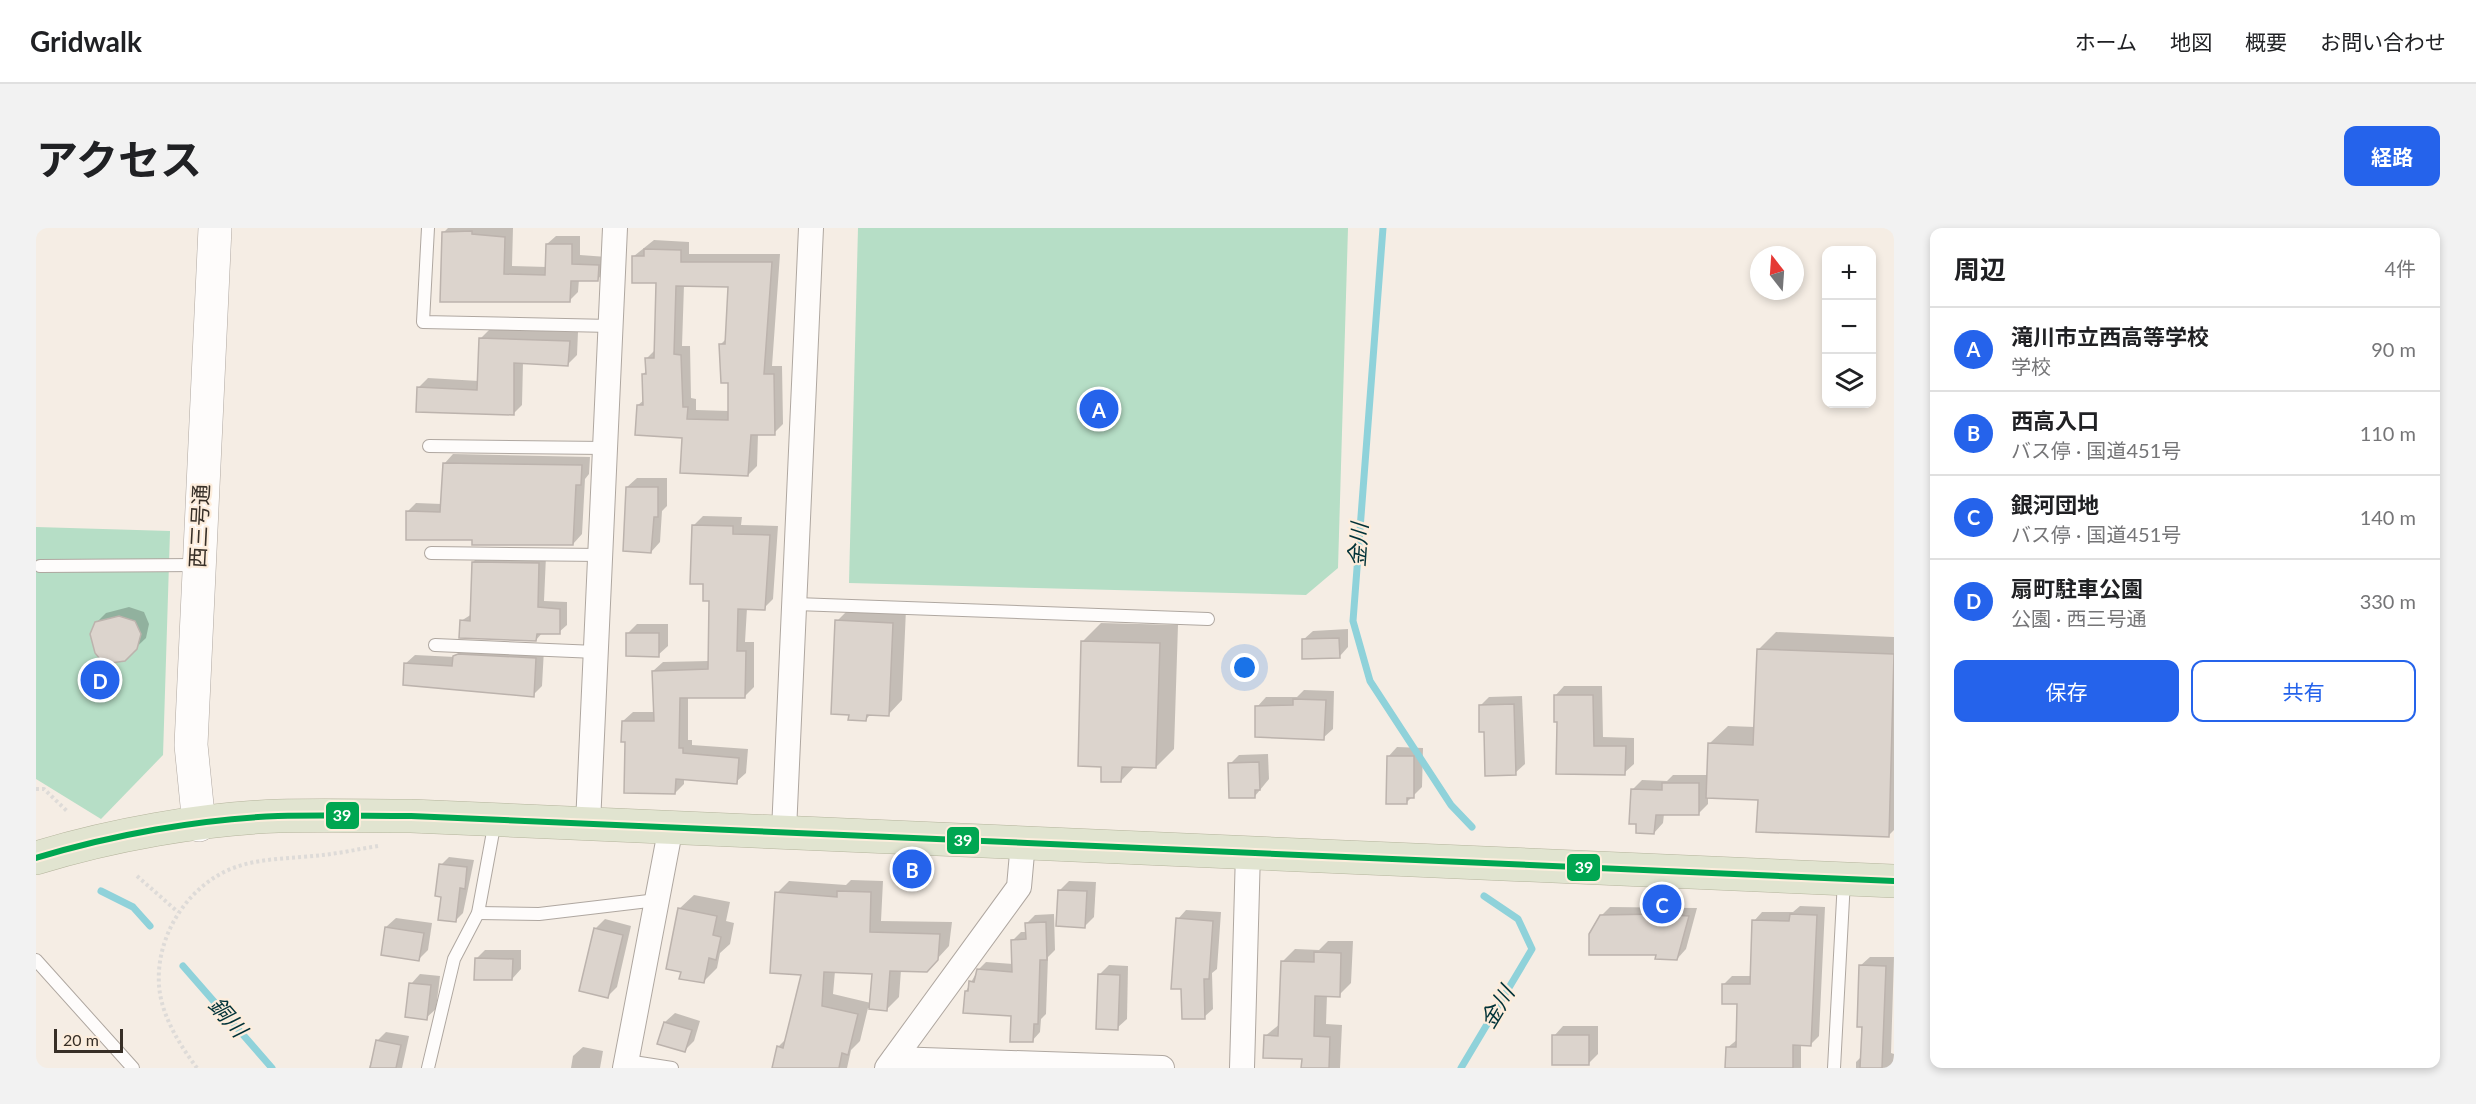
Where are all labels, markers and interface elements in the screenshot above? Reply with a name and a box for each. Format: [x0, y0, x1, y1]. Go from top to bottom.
text: Gridwalk [30, 24, 142, 58]
text: ホーム [2075, 29, 2137, 54]
text: 地図 [2170, 29, 2212, 54]
text: 概要 [2245, 29, 2287, 54]
text: お問い合わせ [2320, 29, 2446, 54]
button: 経路 [2344, 126, 2440, 186]
text: アクセス [36, 134, 202, 184]
north arrow [1750, 246, 1804, 300]
map controls [1822, 246, 1876, 408]
button: + [1822, 246, 1876, 300]
text: 周辺 [1954, 253, 2006, 285]
text: 4件 [2384, 256, 2416, 280]
button: − [1822, 300, 1876, 354]
text: 滝川市立西高等学校 [2011, 323, 2209, 350]
text: A [1967, 337, 1980, 361]
text: 90 m [2371, 337, 2416, 361]
button: layers [1822, 354, 1876, 408]
text: 学校 [2011, 354, 2051, 378]
pin: A [1080, 386, 1118, 432]
text: 西高入口 [2011, 407, 2099, 434]
text: B [1967, 421, 1980, 445]
text: 110 m [2360, 421, 2416, 445]
text: バス停 · 国道451号 [2011, 438, 2181, 462]
street label: 西三号通 [184, 483, 213, 569]
text: 銀河団地 [2011, 491, 2099, 518]
text: C [1967, 505, 1980, 529]
text: 140 m [2360, 505, 2416, 529]
water label: 金川 [1342, 520, 1373, 568]
text: バス停 · 国道451号 [2011, 522, 2181, 546]
text: 扇町駐車公園 [2011, 575, 2143, 602]
text: D [1966, 589, 1981, 613]
text: 330 m [2360, 589, 2416, 613]
text: 公園 · 西三号通 [2011, 606, 2146, 630]
your location [1230, 653, 1259, 682]
pin: D [80, 658, 120, 702]
button: 保存 [1954, 660, 2179, 722]
button: 共有 [2191, 660, 2416, 722]
line badge: 39 [325, 801, 360, 830]
text: 39 [333, 805, 351, 824]
line badge: 39 [946, 826, 980, 855]
text: 39 [954, 830, 972, 849]
pin: B [892, 846, 932, 892]
line badge: 39 [1566, 853, 1601, 882]
text: 39 [1575, 857, 1593, 876]
pin: C [1642, 882, 1682, 926]
water label: 金川 [1474, 979, 1521, 1033]
water label: 銅川 [204, 991, 254, 1044]
scale bar [54, 1026, 123, 1054]
text: 20 m [63, 1030, 99, 1049]

